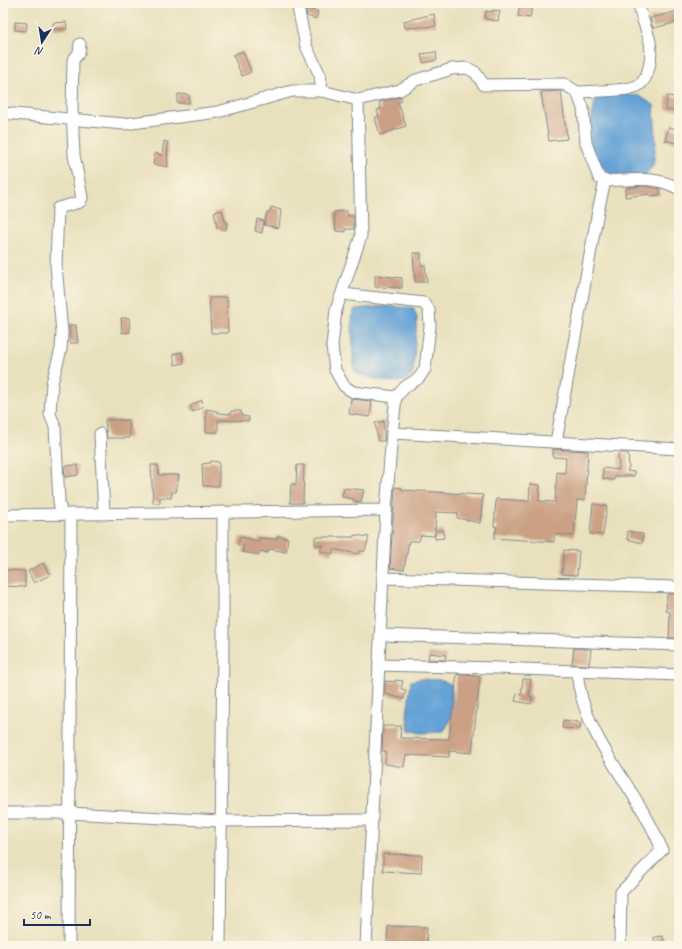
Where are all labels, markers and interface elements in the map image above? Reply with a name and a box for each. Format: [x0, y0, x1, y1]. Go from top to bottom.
north arrow [22, 22, 62, 62]
text: N [33, 44, 45, 59]
scale bar [24, 901, 90, 927]
text: 50 m [30, 907, 52, 923]

